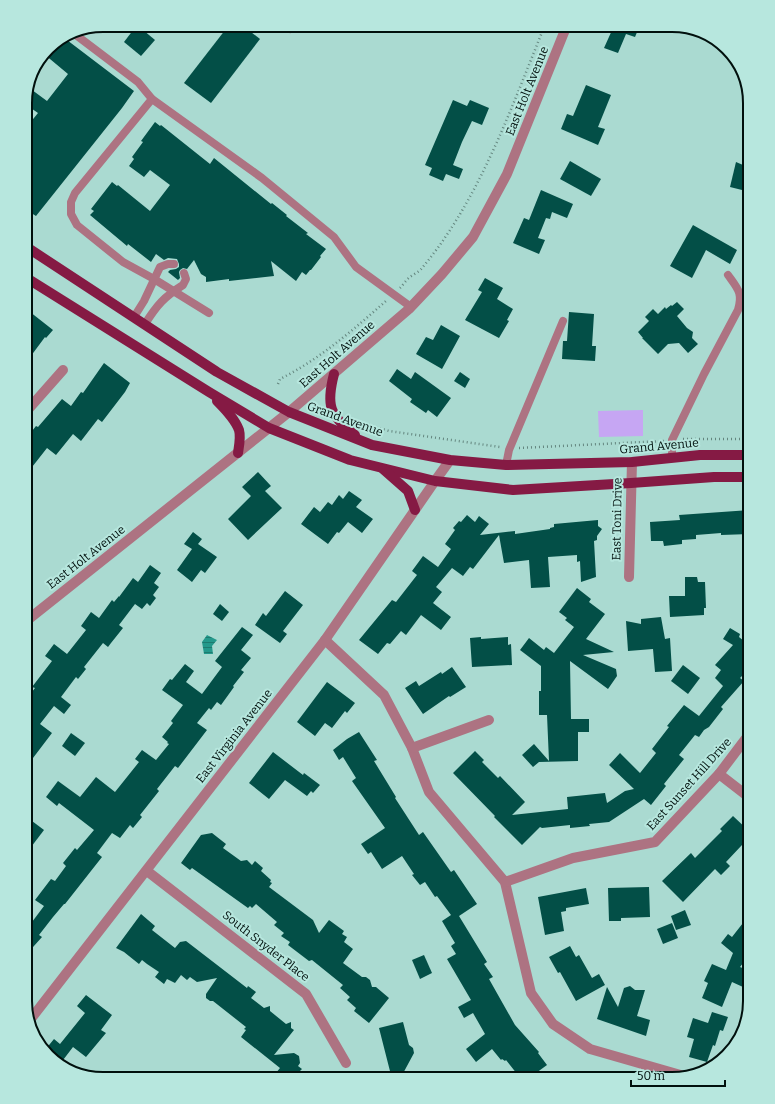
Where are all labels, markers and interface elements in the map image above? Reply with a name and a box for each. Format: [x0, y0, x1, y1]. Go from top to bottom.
street label: East Holt Avenue [503, 44, 551, 138]
street label: East Holt Avenue [297, 318, 377, 390]
street label: Grand Avenue [305, 399, 385, 439]
street label: Grand Avenue [619, 436, 699, 456]
street label: East Toni Drive [609, 478, 625, 560]
street label: East Holt Avenue [44, 522, 128, 592]
street label: East Virginia Avenue [193, 686, 275, 786]
street label: East Sunset Hill Drive [644, 735, 734, 833]
street label: South Snyder Place [220, 908, 312, 984]
scale bar [631, 1062, 725, 1088]
text: 50 m [637, 1069, 666, 1083]

